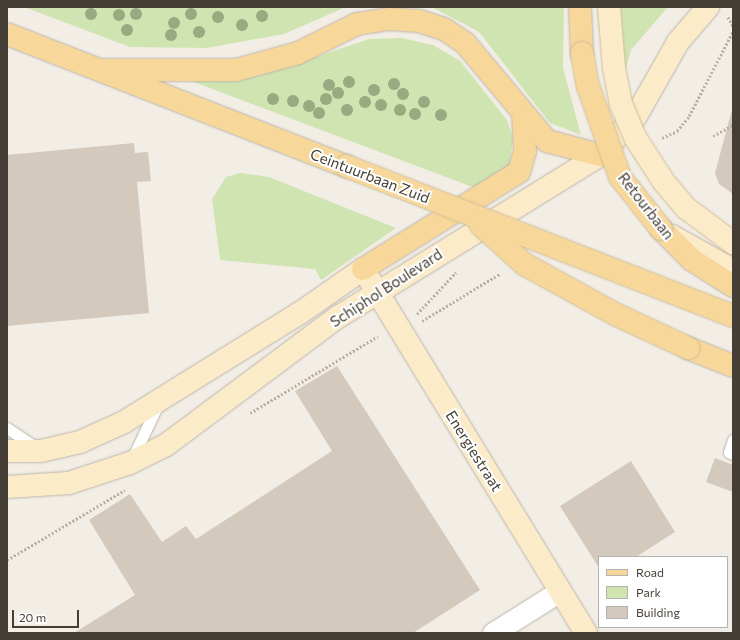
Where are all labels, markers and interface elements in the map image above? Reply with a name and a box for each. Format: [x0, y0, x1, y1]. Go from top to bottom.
street label: Ceintuurbaan Zuid [308, 145, 432, 207]
street label: Retourbaan [614, 169, 678, 243]
street label: Schiphol Boulevard [327, 245, 445, 331]
street label: Energiestraat [442, 407, 506, 495]
legend [598, 556, 728, 628]
text: Road [636, 565, 664, 579]
text: Park [636, 585, 661, 599]
scale bar [14, 602, 81, 628]
text: Building [636, 605, 680, 619]
text: 20 m [19, 610, 46, 624]

